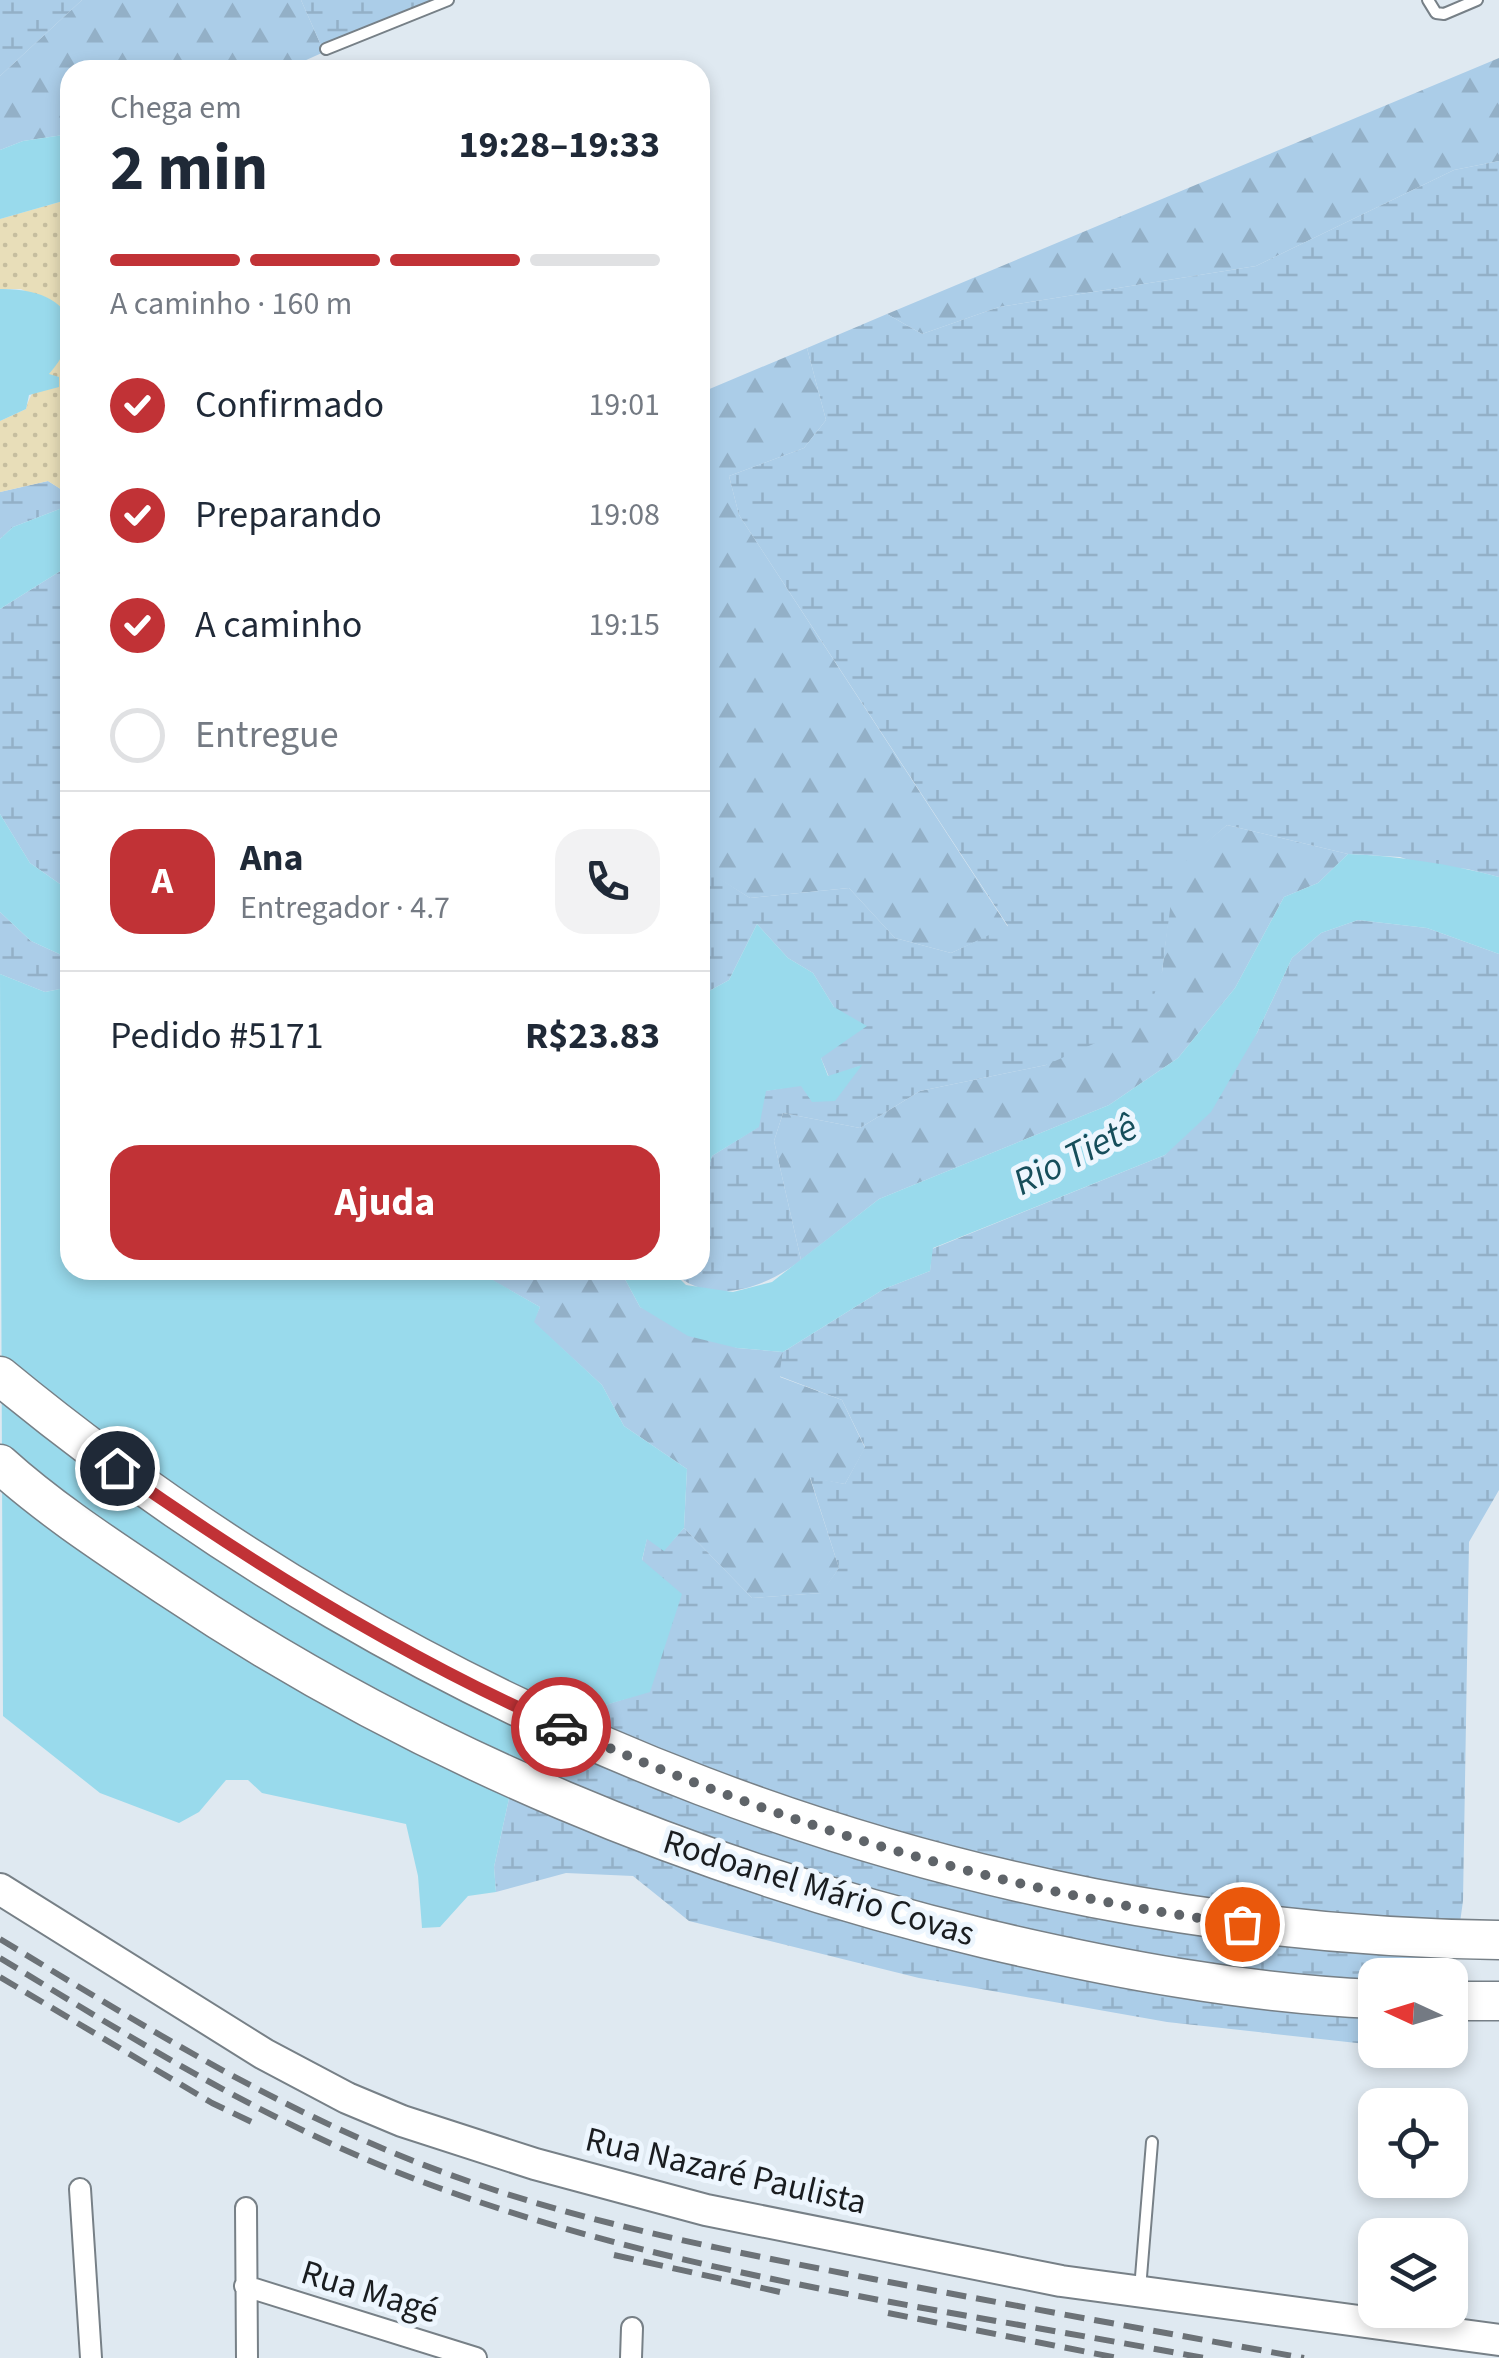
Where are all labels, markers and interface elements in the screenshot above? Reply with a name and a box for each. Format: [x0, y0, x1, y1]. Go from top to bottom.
text: Chega em [110, 85, 242, 131]
text: 19:28–19:33 [458, 118, 660, 172]
text: 2 min [110, 122, 268, 215]
text: A caminho · 160 m [110, 281, 352, 327]
icon: check [110, 378, 165, 433]
text: Confirmado [195, 378, 384, 432]
text: 19:01 [588, 382, 660, 428]
icon: check [110, 488, 165, 543]
text: Preparando [195, 488, 382, 542]
text: 19:08 [588, 492, 660, 538]
icon: check [110, 598, 165, 653]
text: A caminho [195, 598, 362, 652]
text: 19:15 [588, 602, 660, 648]
text: Entregue [195, 708, 339, 762]
button: phone [555, 829, 660, 934]
text: Ana [240, 831, 304, 885]
text: A [152, 854, 173, 908]
text: Entregador · 4.7 [240, 885, 450, 931]
text: Pedido #5171 [110, 1009, 324, 1063]
text: R$23.83 [525, 1009, 660, 1063]
water label: Rio Tietê [1004, 1101, 1147, 1209]
button: Ajuda [110, 1145, 660, 1260]
pin [75, 1426, 160, 1511]
icon: home [90, 1441, 145, 1496]
courier [511, 1677, 611, 1777]
icon: car [534, 1700, 589, 1755]
street label: Rodoanel Mário Covas [657, 1817, 981, 1959]
pin [1200, 1882, 1285, 1967]
icon: bag [1215, 1897, 1270, 1952]
north arrow [1358, 1958, 1468, 2068]
map controls [1358, 1958, 1468, 2328]
button: locate [1358, 2088, 1468, 2198]
street label: Rua Nazaré Paulista [580, 2114, 871, 2228]
button: layers [1358, 2218, 1468, 2328]
street label: Rua Magé [295, 2247, 445, 2337]

